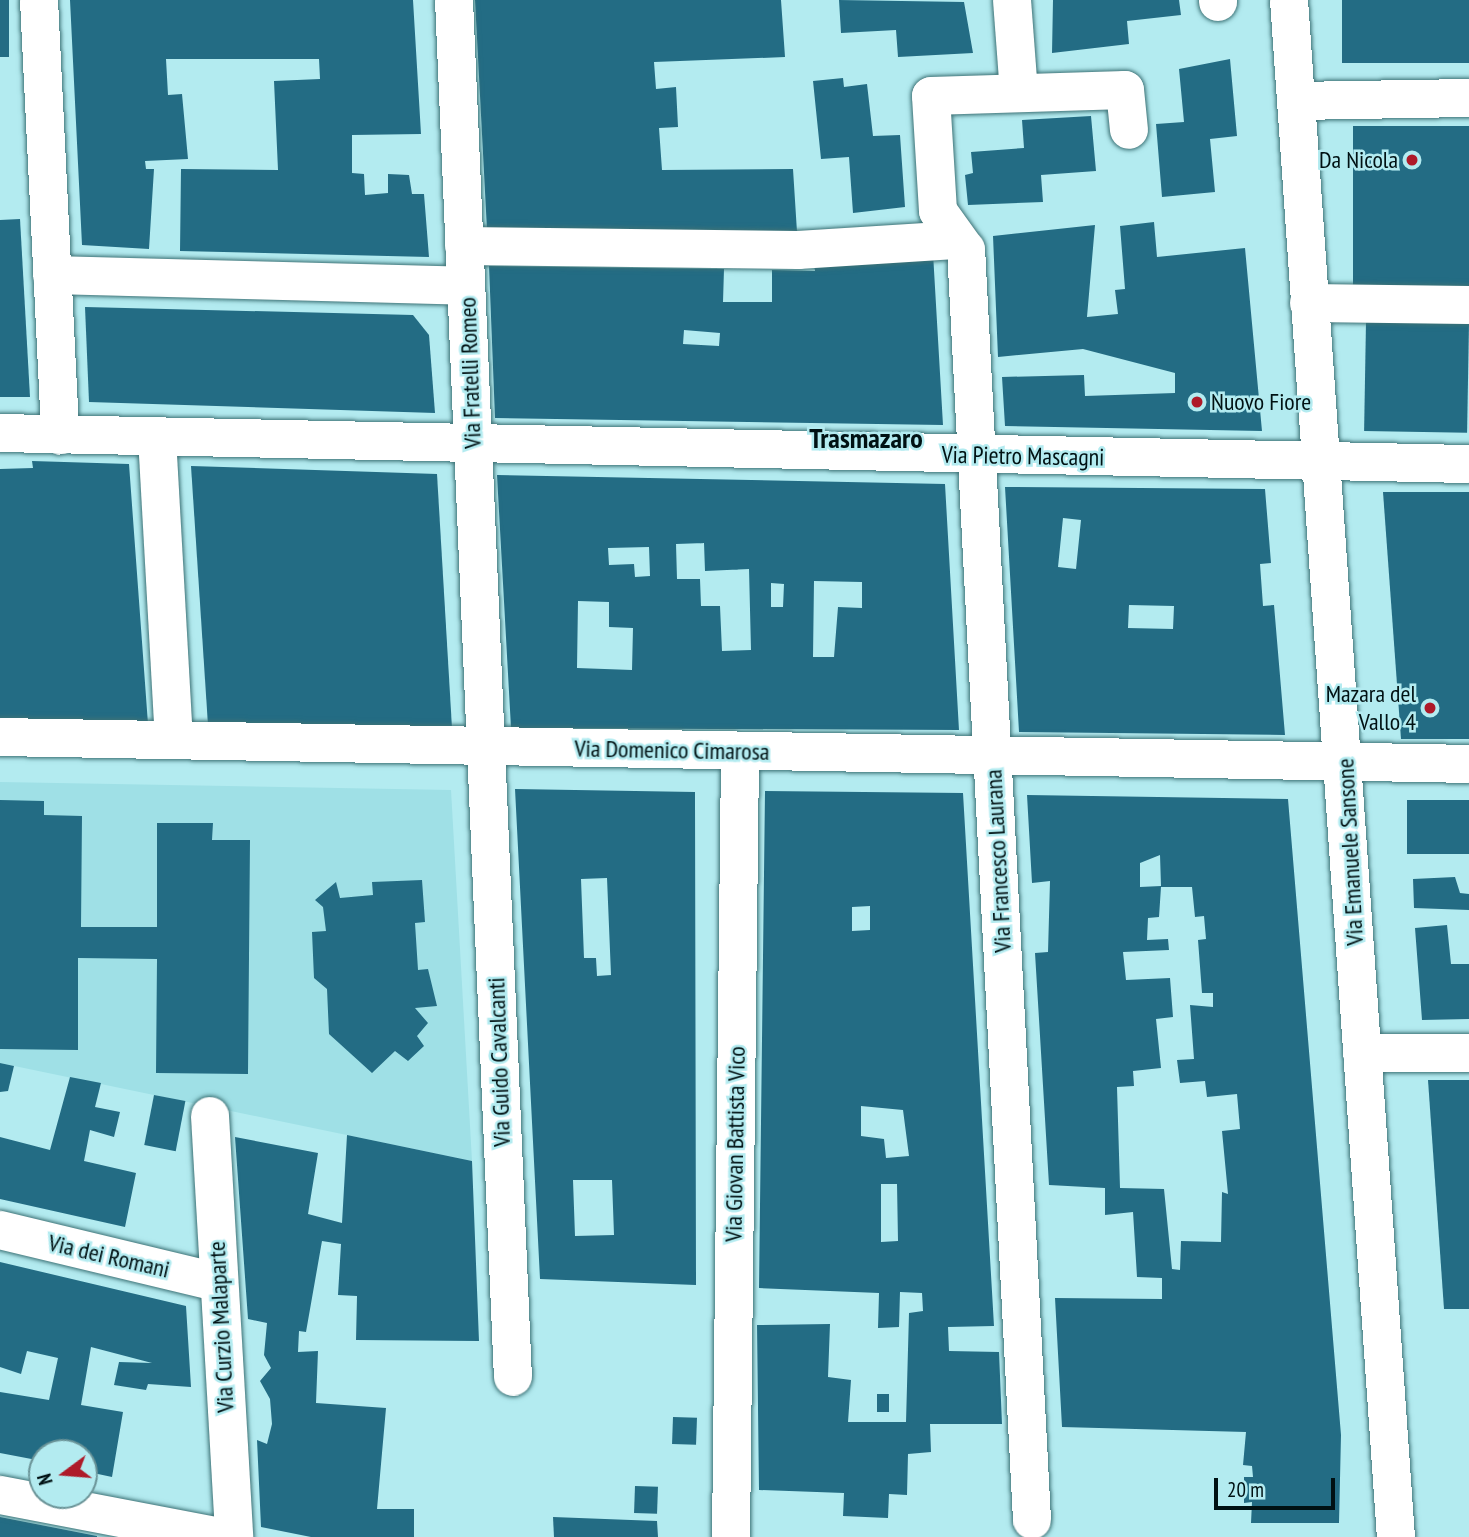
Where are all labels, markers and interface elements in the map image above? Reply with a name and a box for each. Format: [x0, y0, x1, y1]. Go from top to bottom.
place label: Da Nicola [1319, 146, 1398, 174]
marker: Da Nicola [1404, 152, 1420, 168]
street label: Via Fratelli Romeo [453, 297, 487, 449]
place label: Nuovo Fiore [1211, 388, 1311, 416]
marker: Nuovo Fiore [1189, 394, 1205, 410]
district label: Trasmazaro [809, 421, 923, 455]
street label: Via Pietro Mascagni [941, 440, 1105, 472]
place label: Mazara del Vallo 4 [1326, 680, 1416, 736]
marker: Mazara del Vallo 4 [1422, 700, 1438, 716]
street label: Via Domenico Cimarosa [574, 734, 770, 766]
street label: Via Emanuele Sansone [1331, 758, 1369, 946]
street label: Via Francesco Laurana [979, 769, 1017, 953]
street label: Via Guido Cavalcanti [482, 977, 516, 1147]
street label: Via Giovan Battista Vico [719, 1046, 751, 1242]
street label: Via dei Romani [46, 1228, 172, 1284]
street label: Via Curzio Malaparte [202, 1241, 240, 1413]
north arrow [28, 1439, 98, 1509]
scale bar [1217, 1464, 1338, 1508]
text: N [32, 1471, 58, 1487]
text: 20 m [1227, 1476, 1264, 1503]

